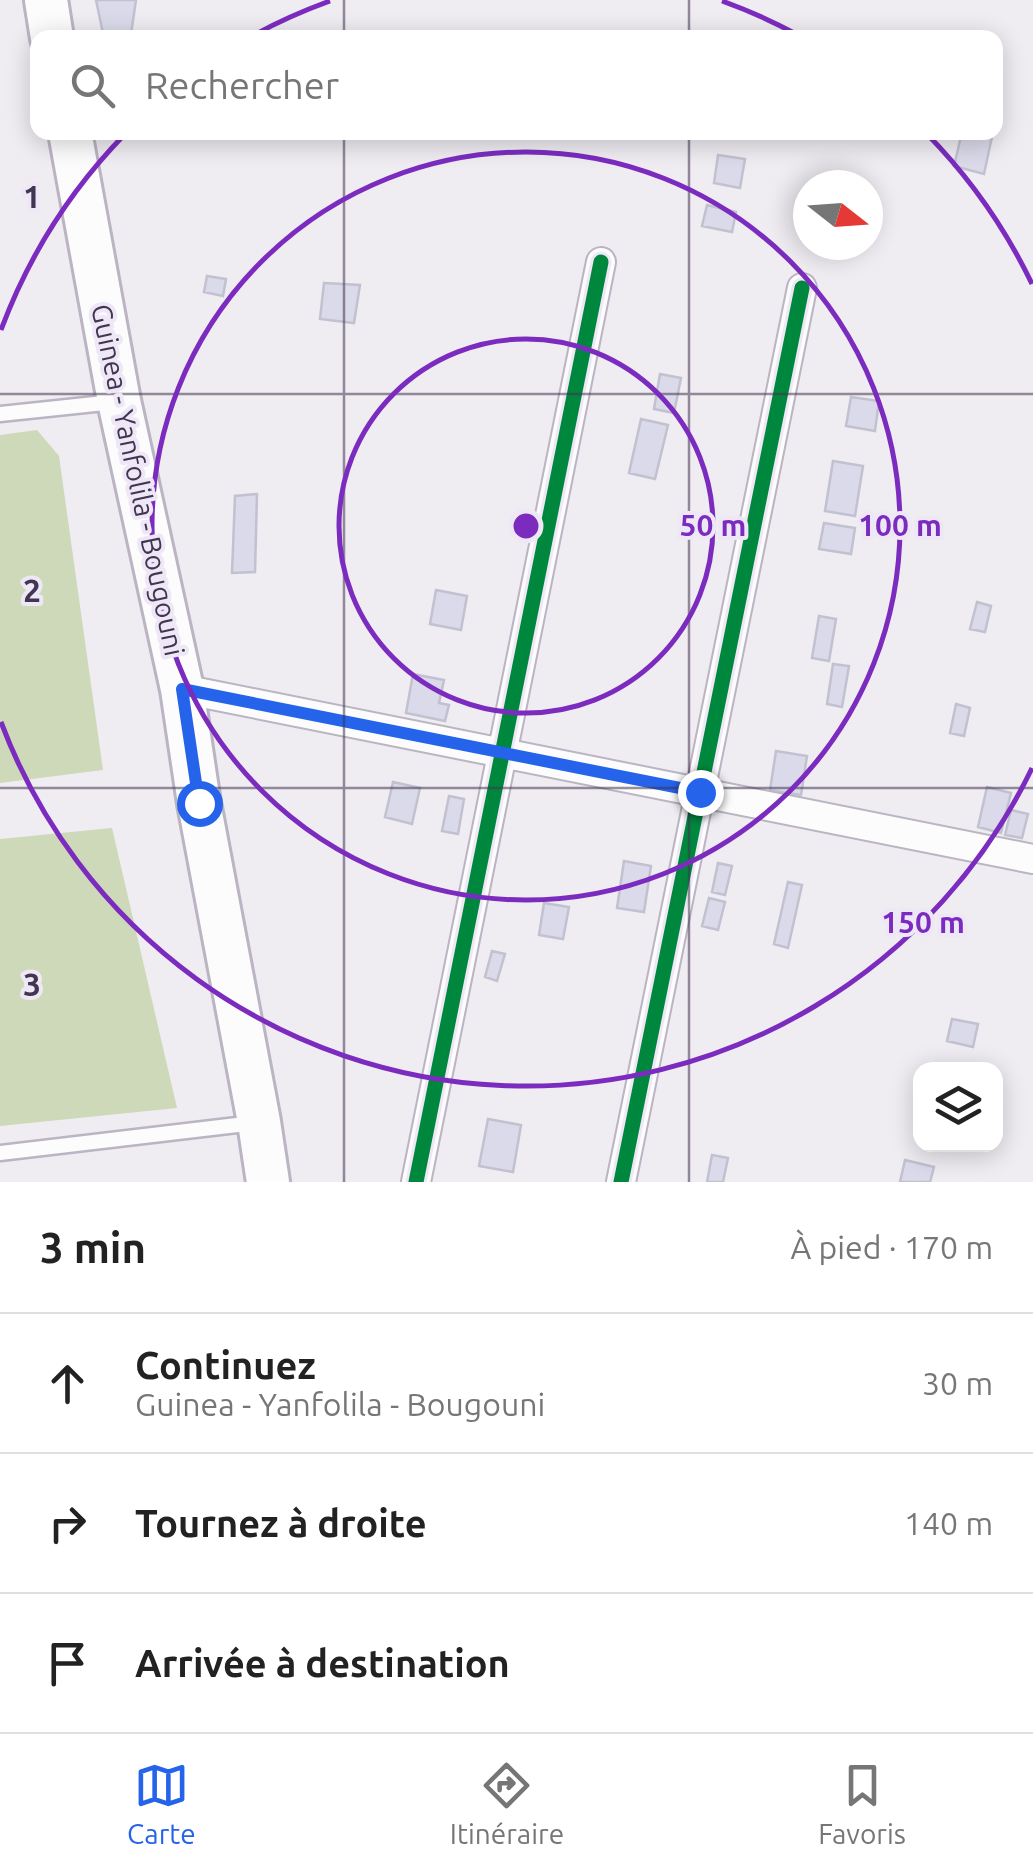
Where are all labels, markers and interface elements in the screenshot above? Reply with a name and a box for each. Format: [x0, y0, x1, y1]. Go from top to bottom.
search box [30, 30, 1003, 140]
icon: search [65, 58, 120, 113]
text: Rechercher [145, 64, 339, 106]
north arrow [793, 170, 883, 260]
text: 1 [23, 178, 41, 214]
street label: Guinea - Yanfolila - Bougouni [86, 301, 191, 659]
centre of rings [508, 508, 544, 544]
text: 50 m [680, 508, 746, 542]
text: 100 m [858, 508, 942, 542]
text: 2 [23, 572, 41, 608]
route end [678, 770, 724, 816]
route start [177, 781, 223, 827]
text: 150 m [881, 905, 965, 939]
text: 3 [23, 966, 41, 1002]
map controls [913, 1062, 1003, 1152]
button: layers [913, 1062, 1003, 1152]
text: 3 min [40, 1224, 146, 1271]
text: À pied · 170 m [790, 1229, 993, 1265]
text: Continuez [135, 1344, 316, 1386]
icon: ahead [40, 1356, 95, 1411]
text: 30 m [922, 1365, 993, 1401]
text: Guinea - Yanfolila - Bougouni [135, 1386, 545, 1422]
icon: right [40, 1496, 95, 1551]
text: Tournez à droite [135, 1502, 427, 1544]
text: 140 m [904, 1505, 993, 1541]
icon: arrive [40, 1636, 95, 1691]
text: Arrivée à destination [135, 1642, 510, 1684]
tab: Carte [127, 1758, 196, 1849]
tab: Itinéraire [450, 1758, 564, 1849]
tab: Favoris [818, 1758, 906, 1849]

